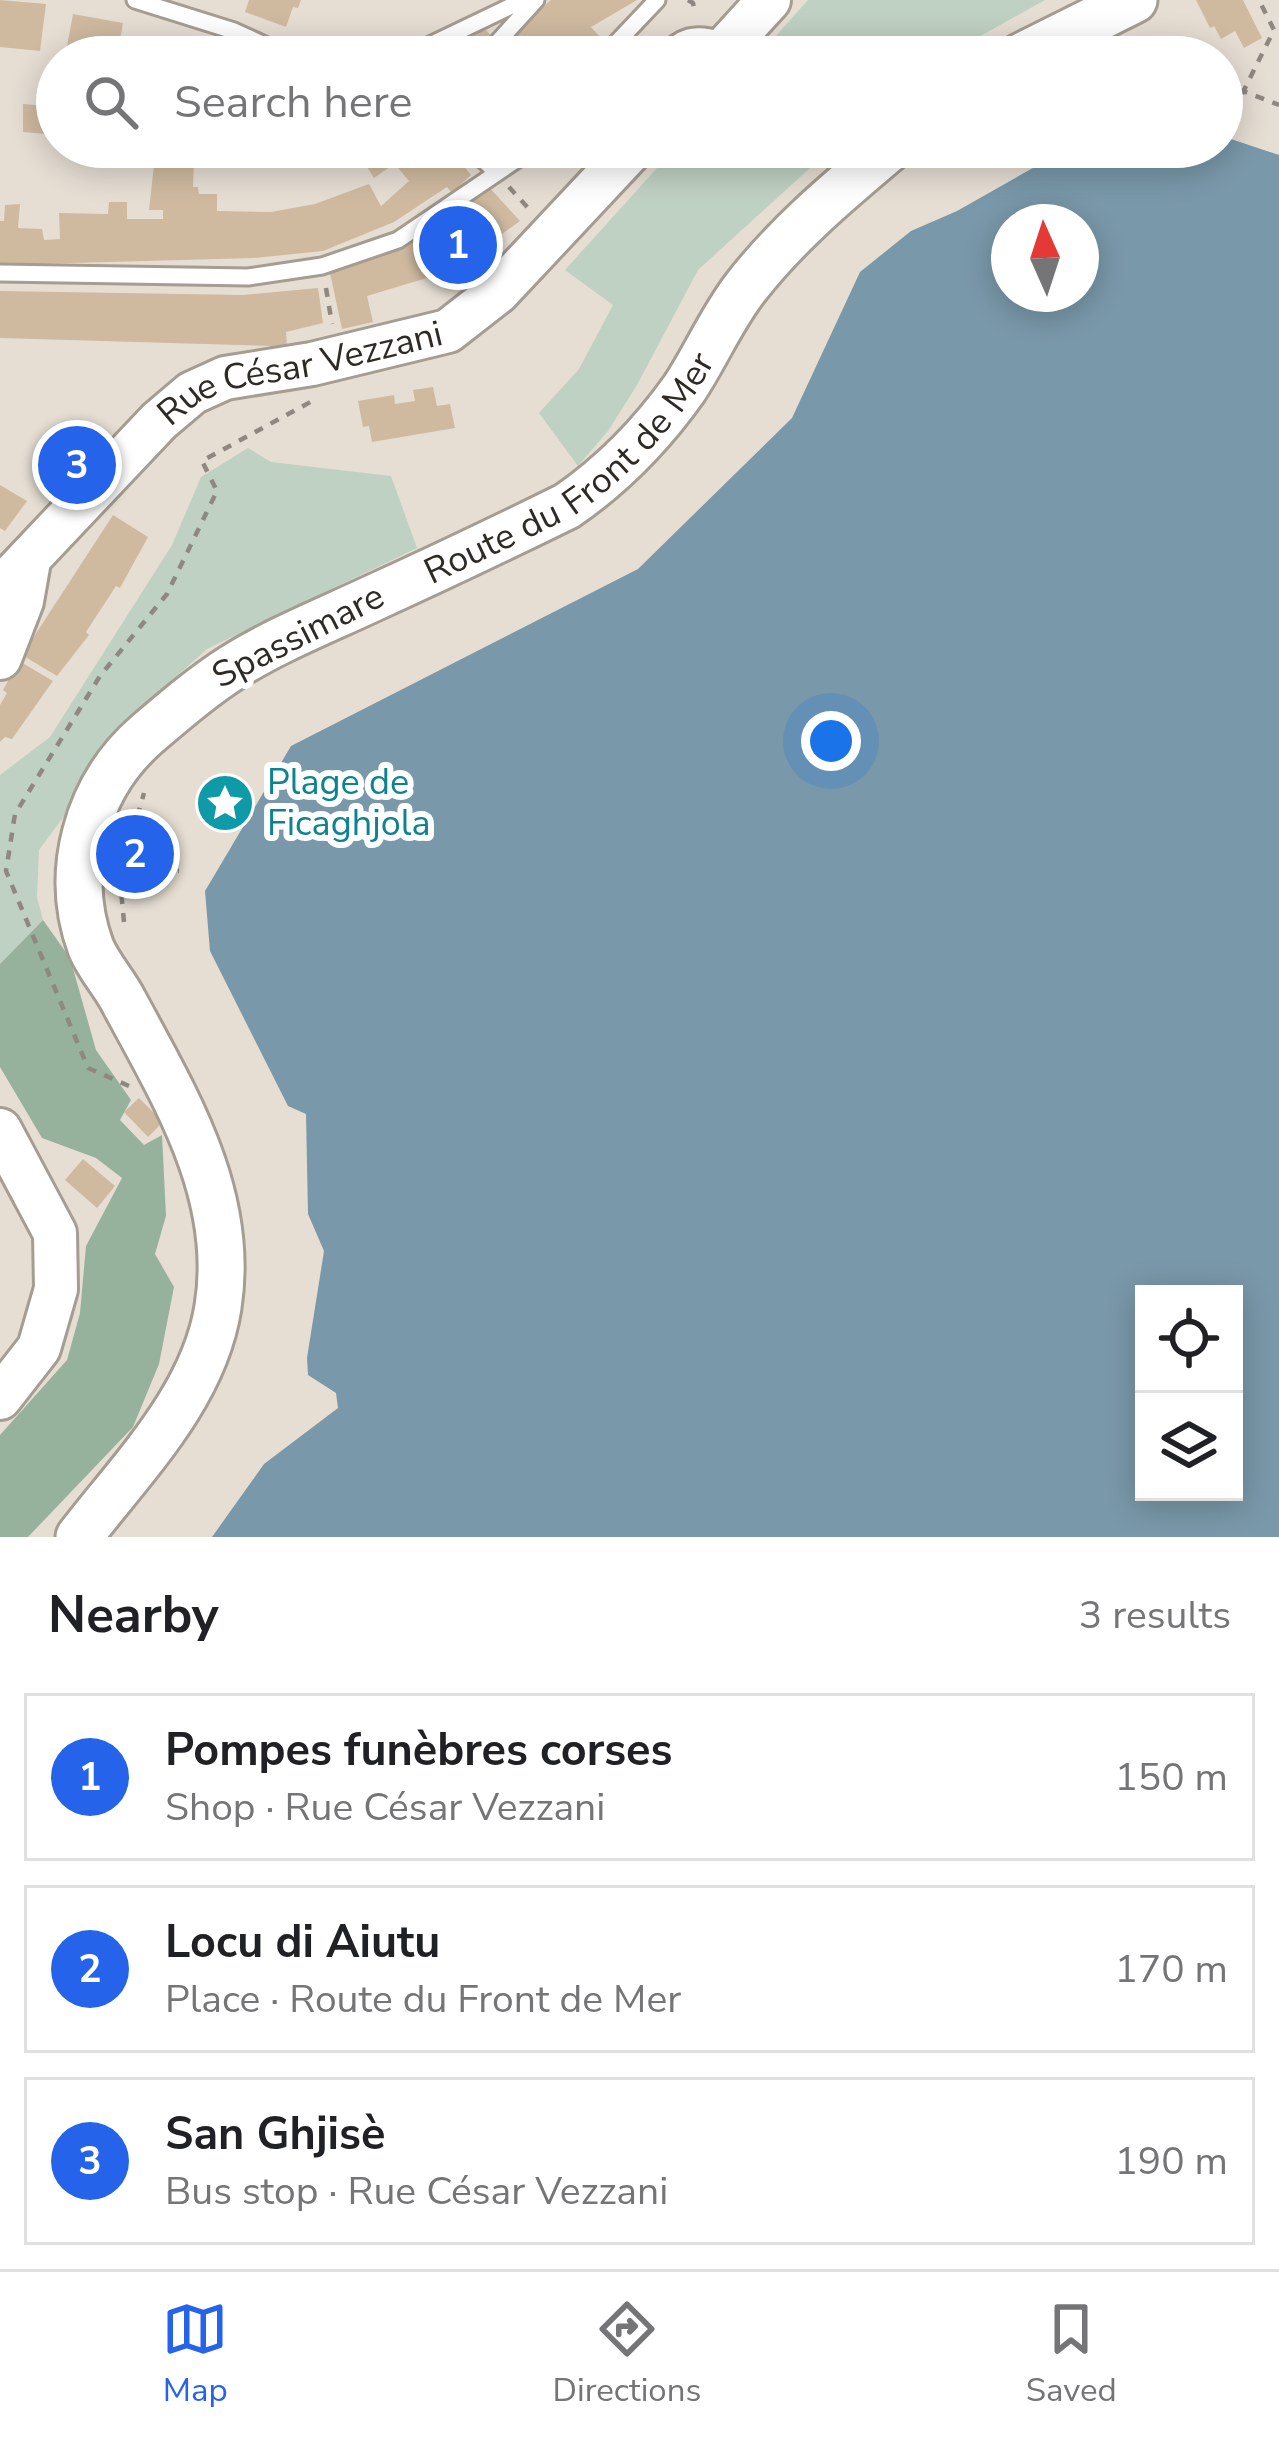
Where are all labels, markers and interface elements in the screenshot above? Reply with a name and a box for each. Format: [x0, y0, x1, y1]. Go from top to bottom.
search box [36, 36, 1243, 168]
icon: search [78, 69, 144, 135]
text: Search here [174, 72, 413, 133]
pin: 1 [419, 200, 497, 290]
north arrow [991, 204, 1099, 312]
street label: Rue César Vezzani [147, 309, 447, 437]
street label: Route du Front de Mer [416, 343, 726, 596]
pin: 3 [38, 420, 116, 510]
street label: Spassimare [204, 572, 392, 700]
your location [801, 711, 861, 771]
place label: Plage de Ficaghjola [267, 758, 430, 848]
place icon: Plage de Ficaghjola [194, 772, 256, 834]
pin: 2 [96, 809, 174, 899]
map controls [1135, 1285, 1243, 1501]
button: locate [1135, 1285, 1243, 1393]
button: layers [1135, 1393, 1243, 1501]
text: Nearby [48, 1580, 219, 1650]
text: 3 results [1079, 1589, 1231, 1642]
text: Pompes funèbres corses [165, 1720, 672, 1781]
text: 1 [78, 1751, 102, 1804]
text: 150 m [1114, 1751, 1228, 1804]
text: Shop · Rue César Vezzani [165, 1781, 605, 1834]
text: Locu di Aiutu [165, 1912, 440, 1973]
text: 2 [78, 1943, 102, 1996]
text: 170 m [1114, 1943, 1228, 1996]
text: Place · Route du Front de Mer [165, 1973, 681, 2026]
text: San Ghjisè [165, 2104, 385, 2165]
text: 3 [78, 2135, 102, 2188]
text: 190 m [1114, 2135, 1228, 2188]
text: Bus stop · Rue César Vezzani [165, 2165, 668, 2218]
tab: Map [162, 2296, 228, 2413]
tab: Directions [553, 2296, 701, 2413]
tab: Saved [1026, 2296, 1117, 2413]

